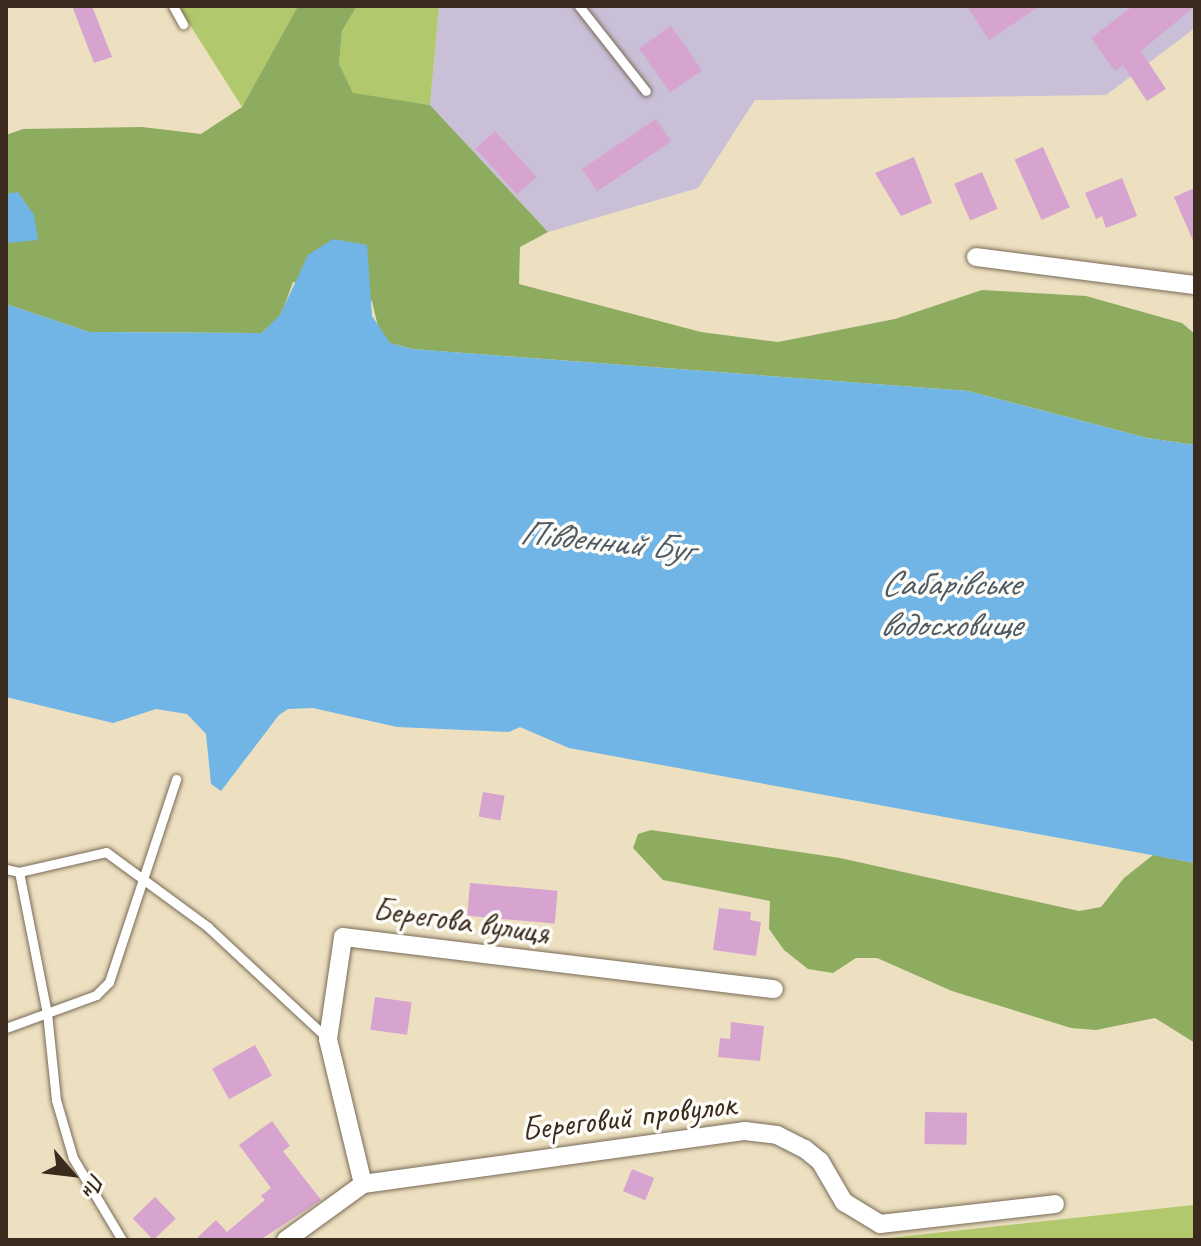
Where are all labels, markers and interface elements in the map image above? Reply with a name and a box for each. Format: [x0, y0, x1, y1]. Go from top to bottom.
water label: Південний Буг [518, 510, 694, 572]
water label: Сабарівське водосховище [880, 561, 1020, 646]
street label: Берегова вулиця [369, 887, 553, 953]
street label: Береговий провулок [519, 1083, 737, 1149]
north arrow [32, 1134, 112, 1214]
text: Пн [75, 1169, 111, 1202]

